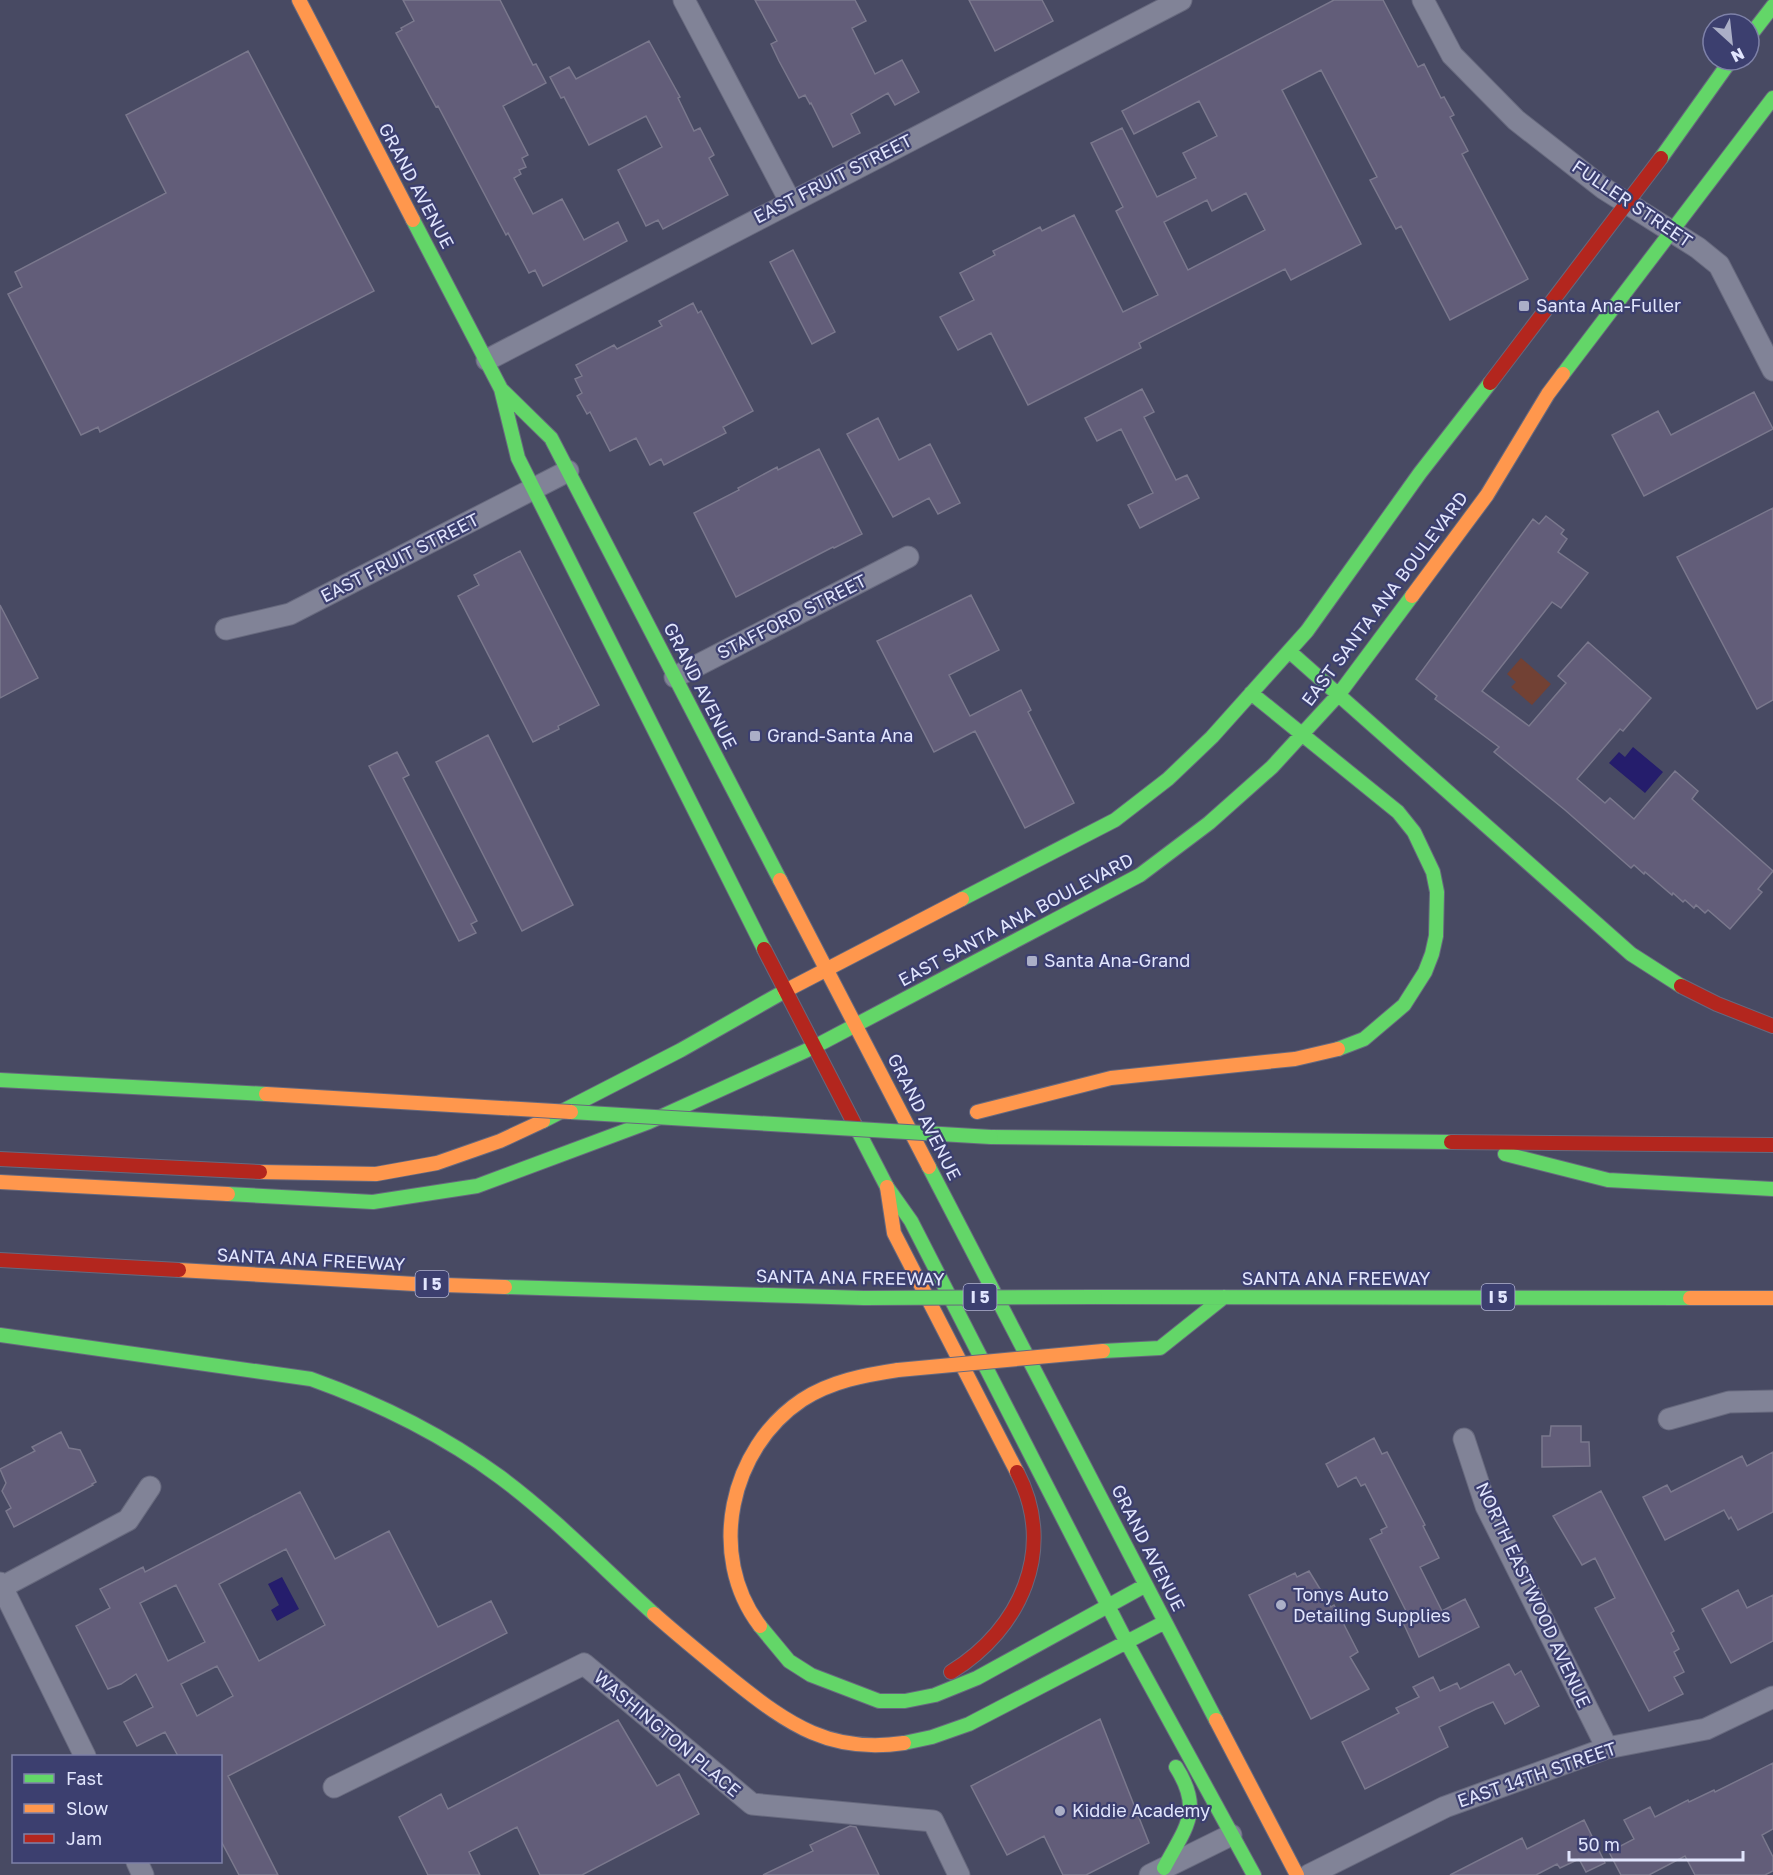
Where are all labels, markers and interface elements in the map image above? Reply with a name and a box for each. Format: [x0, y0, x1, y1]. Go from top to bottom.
north arrow [1701, 12, 1761, 72]
text: N [1728, 44, 1748, 67]
street label: GRAND AVENUE [375, 119, 459, 252]
street label: EAST FRUIT STREET [750, 129, 916, 228]
street label: FULLER STREET [1568, 155, 1697, 251]
place label: Santa Ana-Fuller [1536, 294, 1681, 316]
marker: Santa Ana-Fuller [1517, 299, 1531, 313]
street label: EAST SANTA ANA BOULEVARD [1296, 487, 1472, 710]
street label: EAST FRUIT STREET [317, 508, 483, 607]
street label: STAFFORD STREET [713, 569, 870, 663]
street label: GRAND AVENUE [660, 619, 742, 752]
place label: Grand-Santa Ana [767, 724, 913, 746]
marker: Grand-Santa Ana [748, 729, 762, 743]
street label: EAST SANTA ANA BOULEVARD [894, 848, 1137, 990]
place label: Santa Ana-Grand [1044, 949, 1190, 971]
marker: Santa Ana-Grand [1025, 954, 1039, 968]
street label: GRAND AVENUE [884, 1050, 966, 1183]
street label: SANTA ANA FREEWAY [216, 1243, 406, 1275]
street label: SANTA ANA FREEWAY [756, 1264, 945, 1290]
street label: SANTA ANA FREEWAY [1242, 1267, 1431, 1289]
road number: I 5 [416, 1271, 448, 1297]
road number: I 5 [964, 1284, 996, 1310]
road number: I 5 [1482, 1284, 1514, 1310]
street label: NORTH EASTWOOD AVENUE [1472, 1478, 1596, 1711]
street label: GRAND AVENUE [1108, 1481, 1190, 1614]
place label: Tonys Auto Detailing Supplies [1293, 1583, 1451, 1626]
marker: Tonys Auto Detailing Supplies [1274, 1598, 1288, 1612]
street label: WASHINGTON PLACE [590, 1665, 745, 1801]
street label: EAST 14TH STREET [1454, 1736, 1619, 1812]
legend [12, 1755, 222, 1863]
text: Fast [66, 1767, 103, 1789]
text: Slow [66, 1797, 109, 1819]
place label: Kiddie Academy [1072, 1799, 1210, 1821]
marker: Kiddie Academy [1053, 1804, 1067, 1818]
scale bar [1569, 1824, 1743, 1862]
text: Jam [66, 1827, 102, 1849]
text: 50 m [1578, 1833, 1620, 1855]

